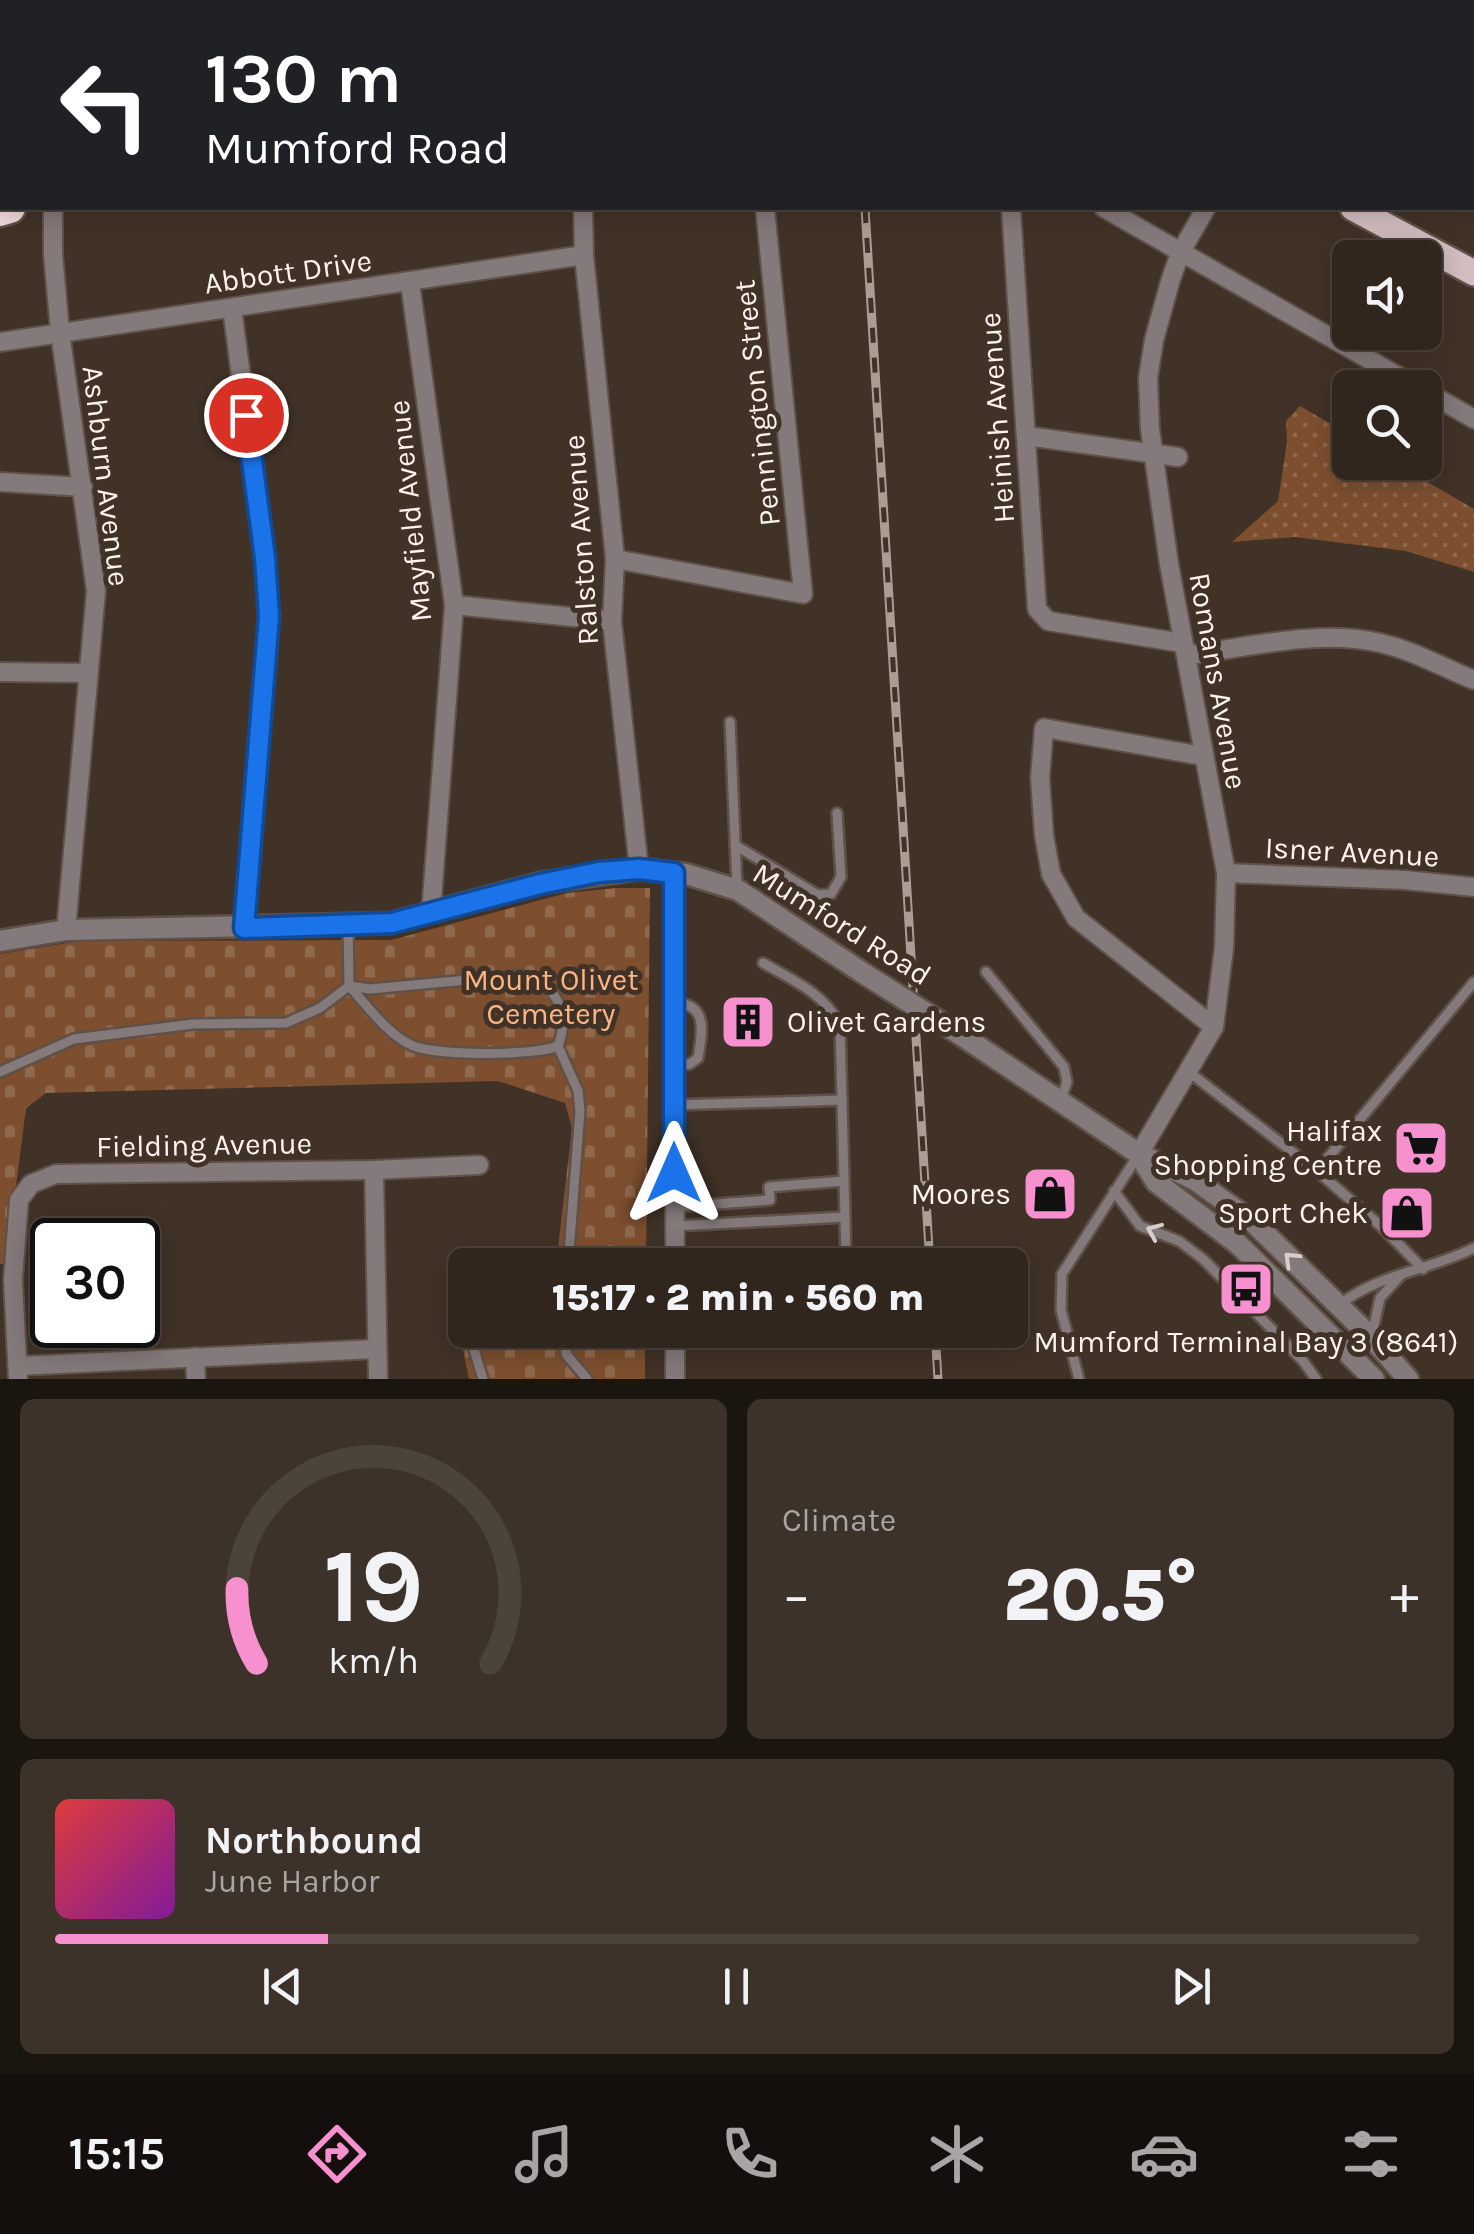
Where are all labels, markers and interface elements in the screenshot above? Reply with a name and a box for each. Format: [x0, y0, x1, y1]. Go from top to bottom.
text: 130 m [205, 38, 402, 120]
icon: left [40, 40, 170, 170]
text: Mumford Road [205, 122, 510, 174]
map controls [1332, 240, 1442, 480]
button: sound [1332, 240, 1442, 350]
street label: Abbott Drive [202, 242, 374, 302]
street label: Pennington Street [726, 278, 788, 528]
street label: Heinish Avenue [972, 311, 1022, 525]
street label: Ashburn Avenue [75, 364, 137, 588]
button: search [1332, 370, 1442, 480]
pin [204, 373, 289, 458]
icon: arrive [219, 388, 274, 443]
street label: Mayfield Avenue [380, 398, 440, 624]
street label: Ralston Avenue [556, 434, 606, 646]
street label: Romans Avenue [1181, 570, 1255, 792]
street label: Isner Avenue [1264, 829, 1440, 875]
street label: Mumford Road [746, 855, 938, 993]
park label: Mount Olivet Cemetery [464, 962, 638, 1032]
building icon: Olivet Gardens [718, 992, 778, 1052]
place label: Olivet Gardens [787, 1004, 986, 1040]
place label: Halifax Shopping Centre [1154, 1113, 1382, 1183]
supermarket icon: Halifax Shopping Centre [1391, 1118, 1451, 1178]
position arrow [622, 1121, 726, 1225]
street label: Fielding Avenue [96, 1125, 312, 1165]
shop icon: Moores [1020, 1164, 1080, 1224]
place label: Moores [911, 1176, 1011, 1212]
shop icon: Sport Chek [1377, 1183, 1437, 1243]
place label: Sport Chek [1218, 1195, 1368, 1231]
speed limit sign: 30 [30, 1218, 160, 1348]
one-way arrow [1146, 1222, 1164, 1242]
one-way arrow [1285, 1253, 1303, 1271]
bus stop icon: Mumford Terminal Bay 3 (8641) [1216, 1259, 1276, 1319]
text: 15:17 · 2 min · 560 m [552, 1275, 924, 1320]
place label: Mumford Terminal Bay 3 (8641) [1034, 1324, 1458, 1360]
text: Climate [782, 1502, 896, 1539]
text: 19 [323, 1526, 424, 1647]
text: 20.5° [1003, 1551, 1198, 1639]
text: − [782, 1563, 811, 1627]
text: + [1390, 1563, 1419, 1627]
text: km/h [328, 1640, 419, 1682]
text: Northbound [205, 1818, 423, 1863]
text: June Harbor [205, 1863, 379, 1900]
icon: previous [255, 1959, 310, 2014]
icon: pause [709, 1959, 764, 2014]
icon: next [1164, 1959, 1219, 2014]
icon: directions [302, 2119, 372, 2189]
icon: music [509, 2119, 579, 2189]
icon: phone [715, 2119, 785, 2189]
icon: climate [922, 2119, 992, 2189]
icon: car [1129, 2119, 1199, 2189]
icon: filters [1336, 2119, 1406, 2189]
text: 15:15 [68, 2128, 165, 2180]

